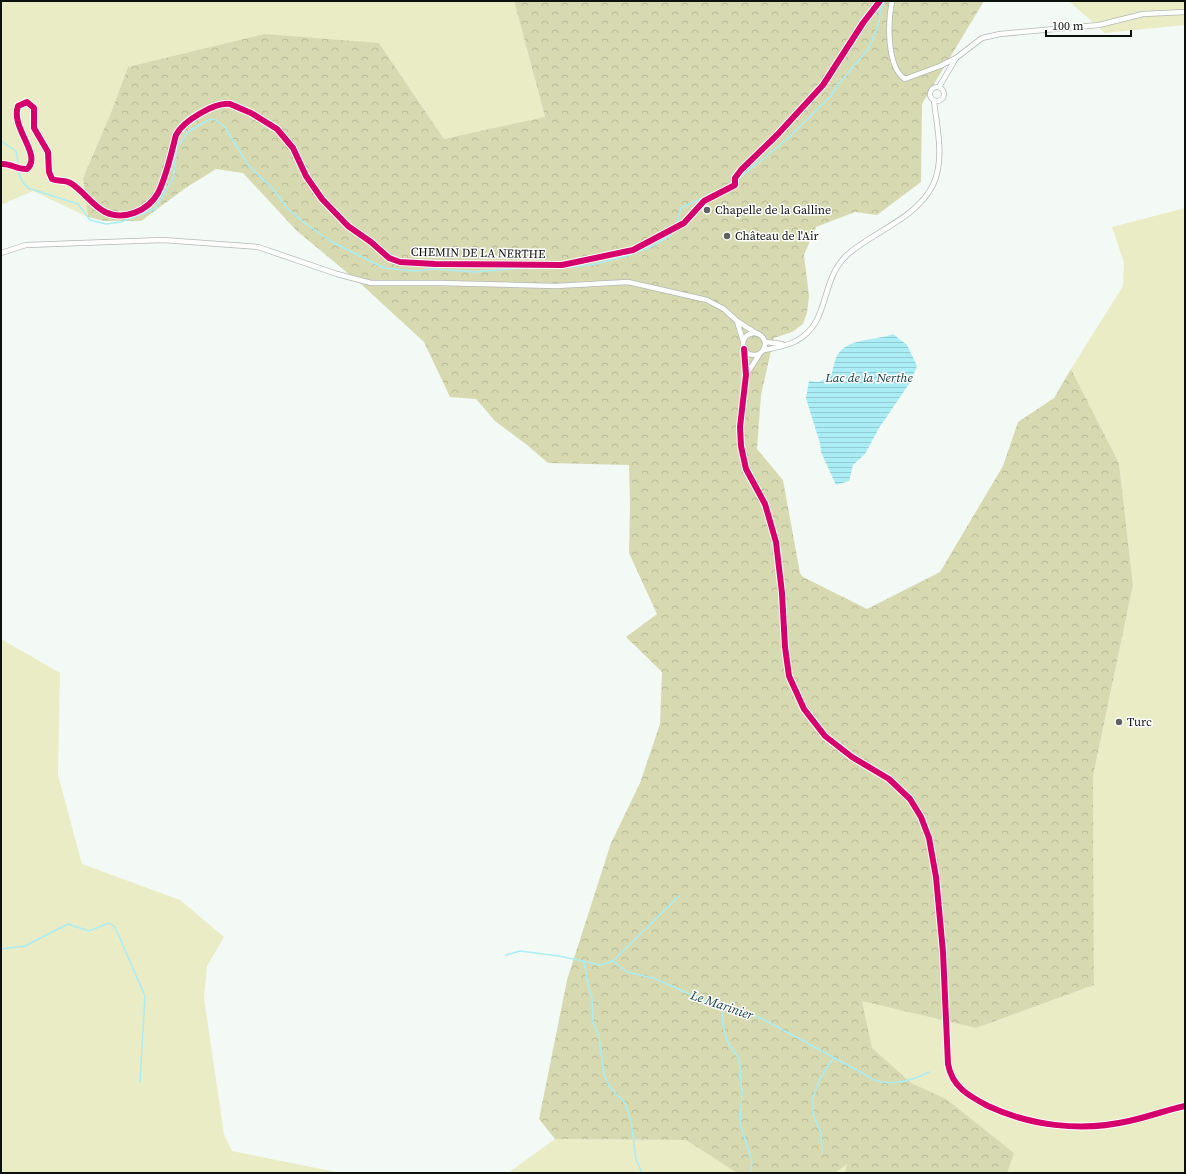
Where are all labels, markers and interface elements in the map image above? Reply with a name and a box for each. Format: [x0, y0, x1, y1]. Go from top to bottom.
scale bar [1046, 12, 1131, 38]
text: 100 m [1052, 18, 1084, 34]
place label: Chapelle de la Galline [715, 202, 831, 218]
marker: Chapelle de la Galline [702, 205, 712, 215]
place label: Château de l'Air [735, 228, 819, 244]
marker: Château de l'Air [722, 231, 732, 241]
street label: CHEMIN DE LA NERTHE [411, 244, 545, 262]
water label: Lac de la Nerthe [824, 369, 913, 386]
place label: Turc [1127, 714, 1152, 730]
marker: Turc [1114, 717, 1124, 727]
water label: Le Marinier [687, 986, 756, 1024]

